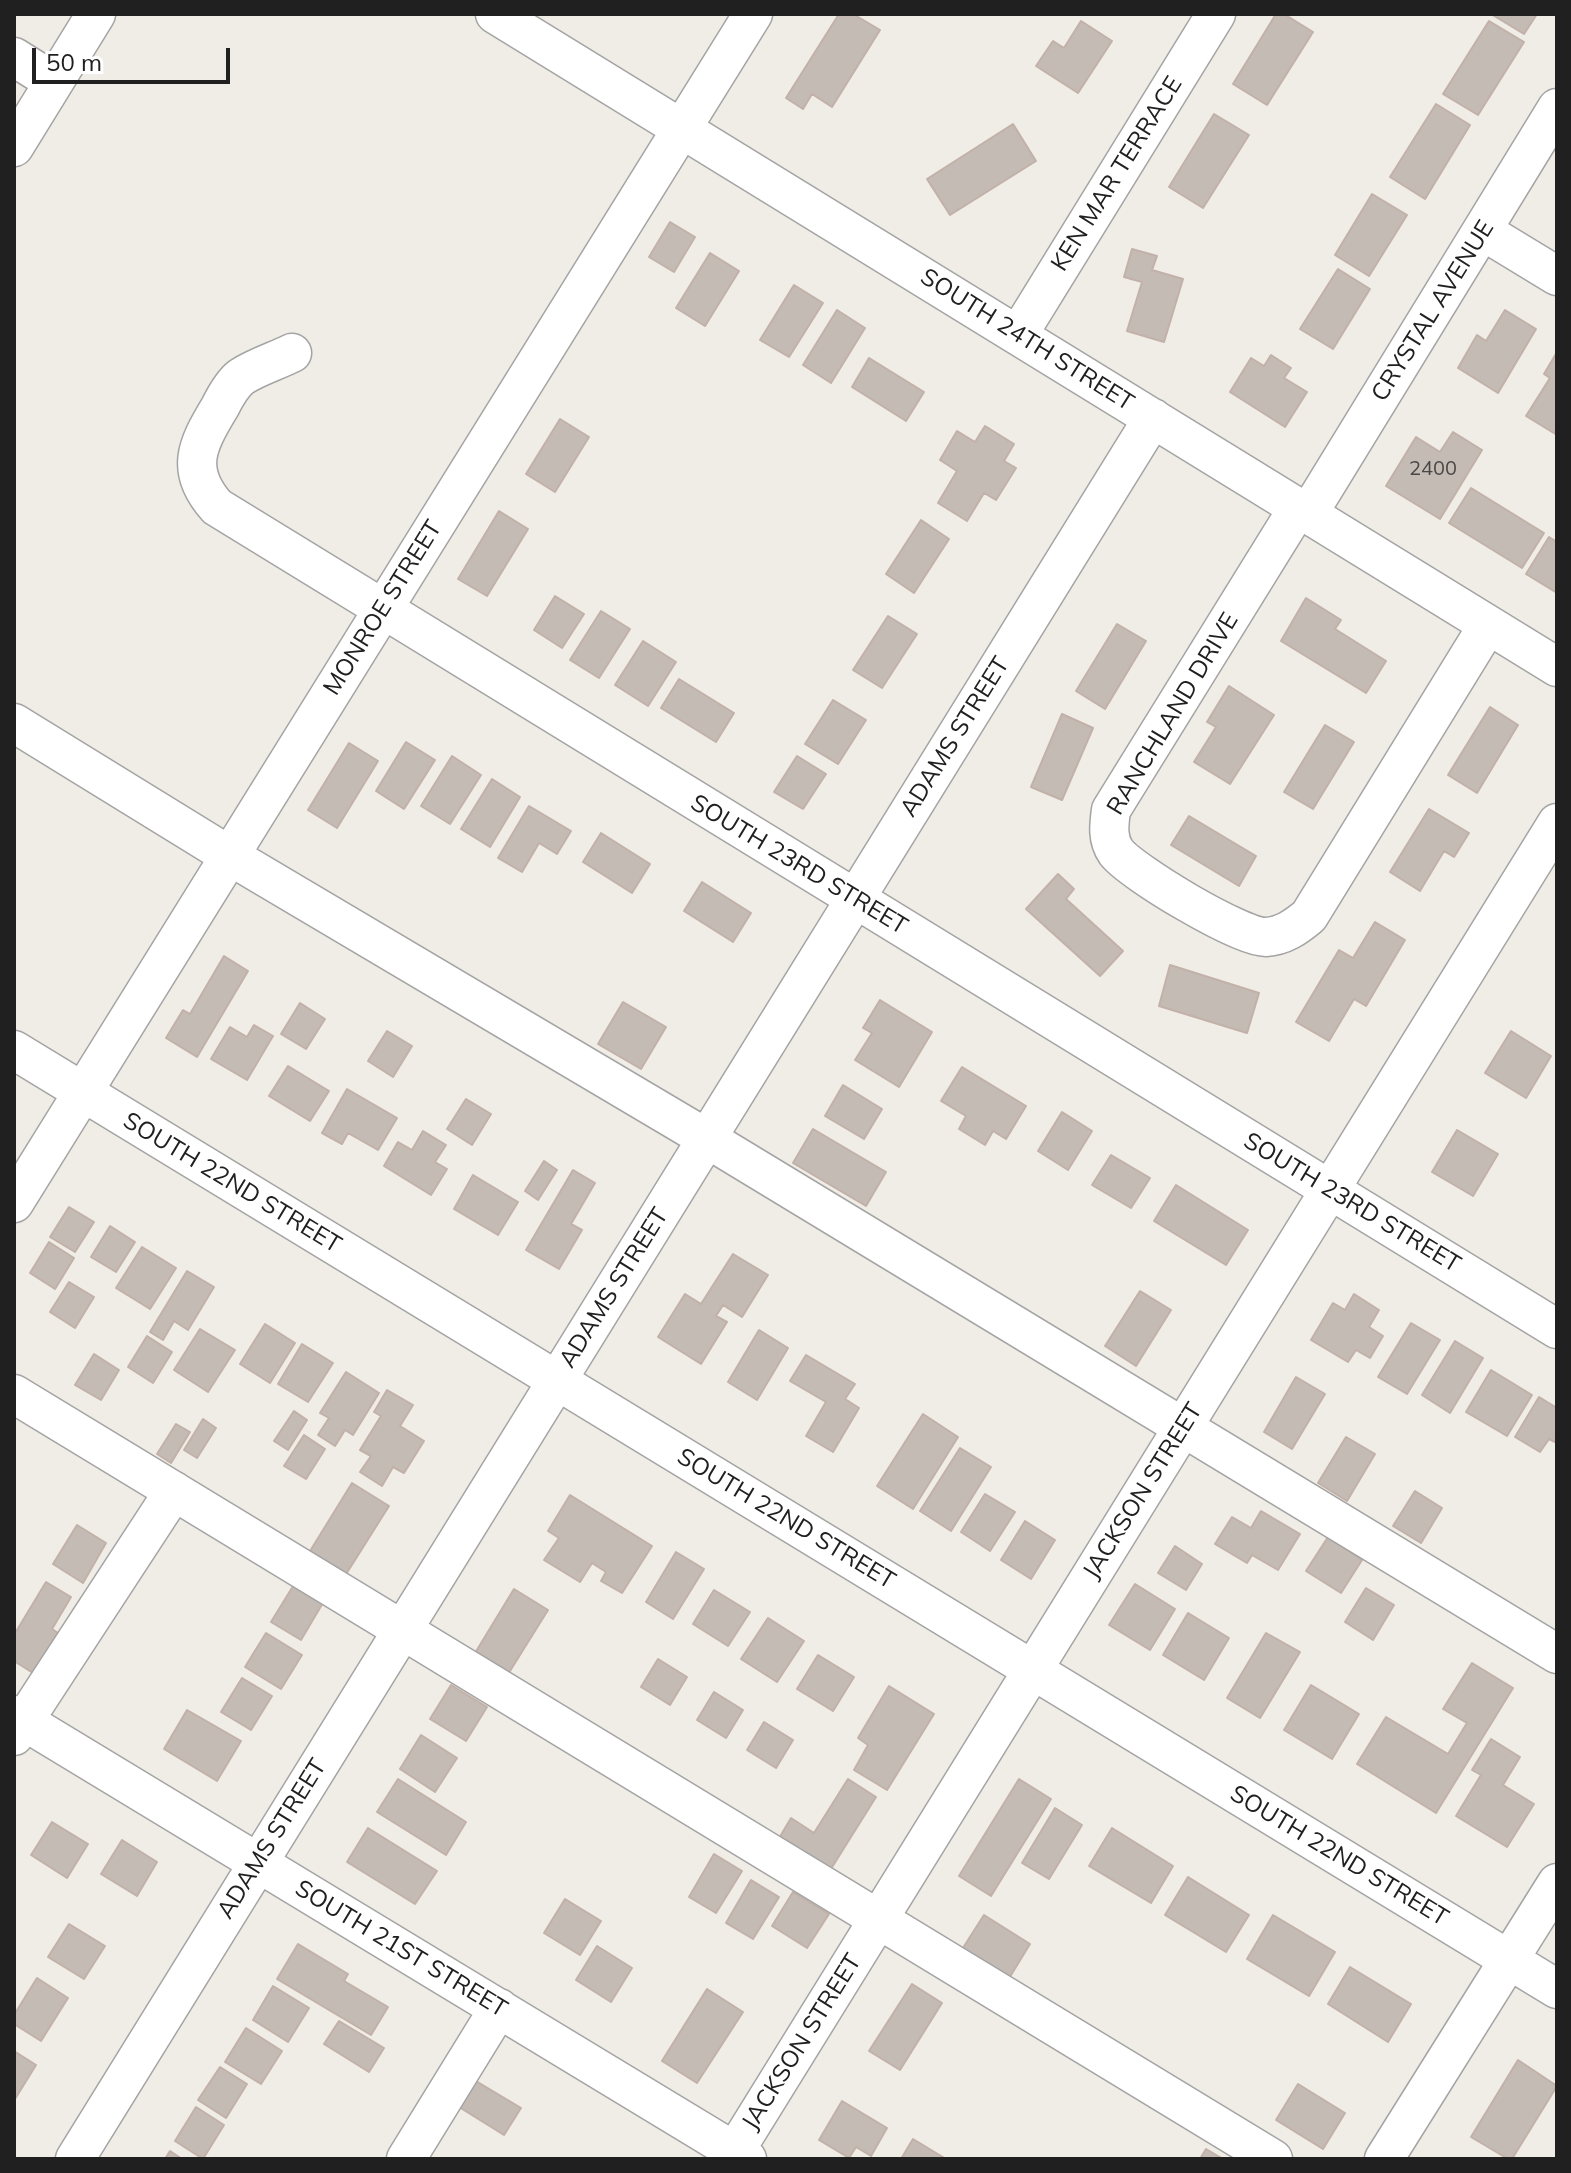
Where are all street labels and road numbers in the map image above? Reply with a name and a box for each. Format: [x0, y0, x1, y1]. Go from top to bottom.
street label: KEN MAR TERRACE [1045, 71, 1189, 277]
street label: CRYSTAL AVENUE [1366, 215, 1500, 407]
street label: SOUTH 24TH STREET [915, 263, 1139, 417]
street label: MONROE STREET [318, 515, 448, 701]
street label: RANCHLAND DRIVE [1101, 608, 1245, 820]
street label: ADAMS STREET [894, 652, 1016, 822]
street label: SOUTH 23RD STREET [685, 789, 913, 941]
street label: SOUTH 22ND STREET [118, 1106, 346, 1260]
street label: SOUTH 23RD STREET [1238, 1127, 1466, 1279]
street label: ADAMS STREET [553, 1203, 675, 1373]
street label: JACKSON STREET [1077, 1398, 1209, 1584]
street label: SOUTH 22ND STREET [672, 1442, 900, 1596]
street label: ADAMS STREET [211, 1754, 333, 1924]
street label: SOUTH 22ND STREET [1225, 1779, 1453, 1933]
street label: SOUTH 21ST STREET [290, 1874, 512, 2024]
street label: JACKSON STREET [736, 1949, 868, 2135]

